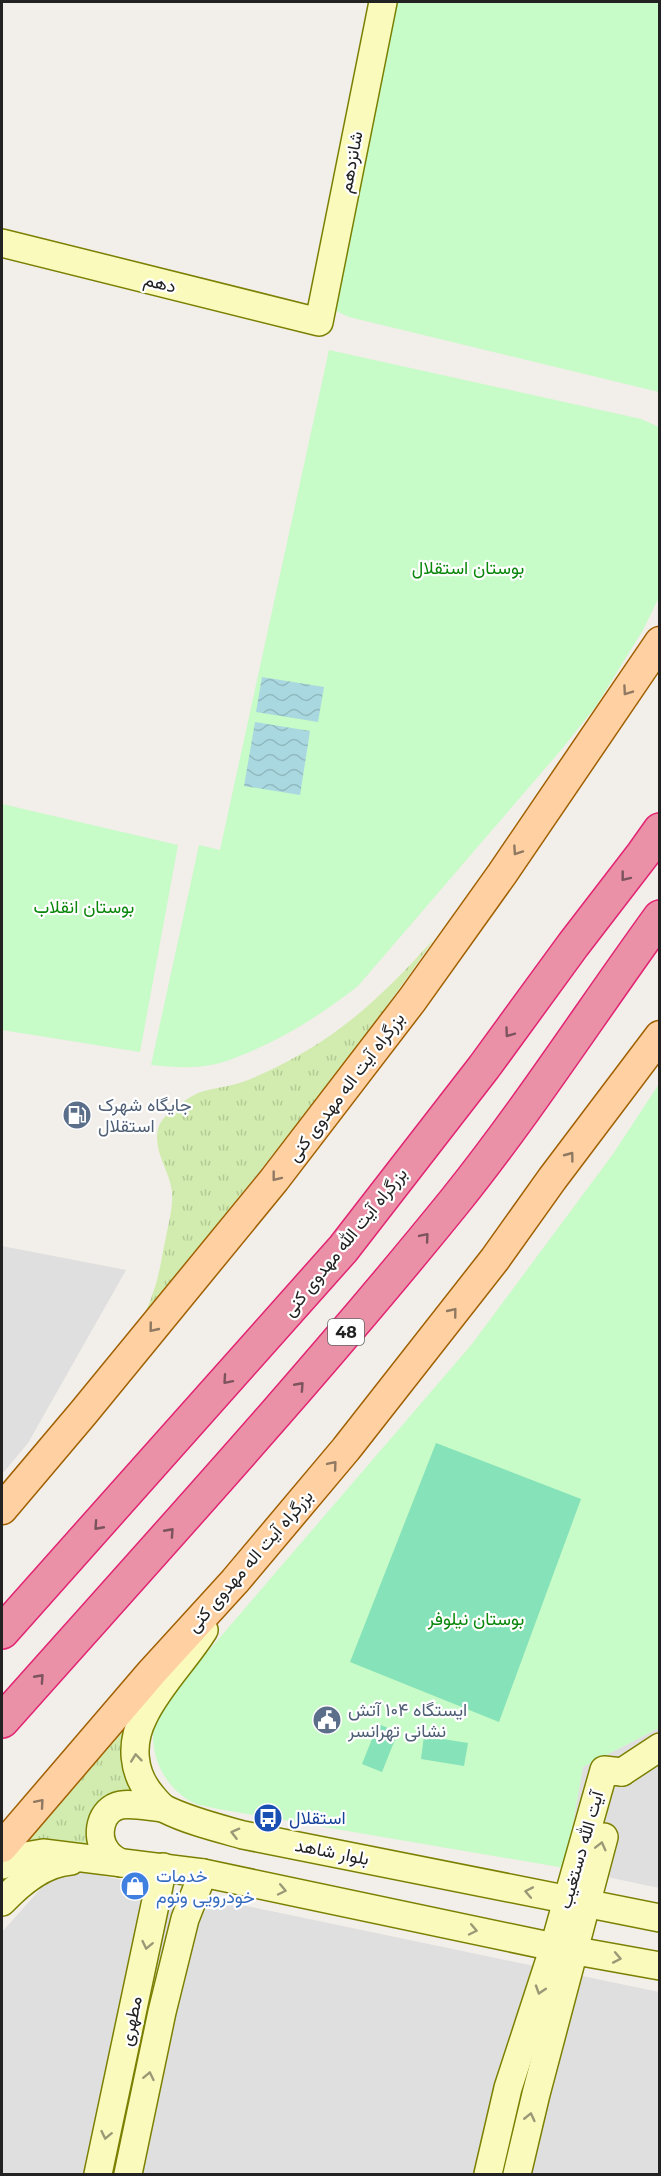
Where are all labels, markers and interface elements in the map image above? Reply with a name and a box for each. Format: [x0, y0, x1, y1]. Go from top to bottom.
street label: شانزدهم [334, 129, 369, 195]
street label: دهم [141, 268, 178, 299]
park label: بوستان استقلال [412, 557, 524, 579]
one-way arrow [623, 684, 634, 695]
one-way arrow [513, 845, 524, 856]
one-way arrow [622, 870, 633, 881]
park label: بوستان انقلاب [34, 896, 134, 918]
street label: بزرگراه آیت اله مهدوی کنی [283, 1008, 409, 1166]
one-way arrow [505, 1027, 516, 1038]
place label: جایگاه شهرک استقلال [98, 1094, 192, 1137]
fuel station icon: جایگاه شهرک استقلال [61, 1099, 93, 1131]
one-way arrow [562, 1151, 573, 1162]
street label: بزرگراه آیت الله مهدوی کنی [278, 1163, 412, 1321]
one-way arrow [273, 1171, 284, 1182]
one-way arrow [418, 1233, 429, 1244]
one-way arrow [446, 1308, 457, 1319]
road number: 48 [328, 1319, 364, 1345]
one-way arrow [149, 1321, 160, 1332]
one-way arrow [223, 1374, 234, 1384]
one-way arrow [293, 1382, 304, 1393]
one-way arrow [325, 1461, 336, 1472]
street label: بزرگراه آیت اله مهدوی کنی [182, 1485, 318, 1637]
one-way arrow [94, 1519, 105, 1530]
one-way arrow [163, 1528, 174, 1539]
park label: بوستان نیلوفر [427, 1608, 524, 1630]
one-way arrow [33, 1674, 44, 1684]
place label: ایستگاه ۱۰۴ آتش ‌نشانی تهرانسر [347, 1699, 467, 1742]
public building icon: ایستگاه ۱۰۴ آتش ‌نشانی تهرانسر [311, 1704, 343, 1736]
one-way arrow [130, 1754, 142, 1763]
street label: آیت الله دستغیب [554, 1787, 609, 1911]
one-way arrow [32, 1799, 43, 1810]
bus stop icon: استقلال [252, 1802, 284, 1834]
place label: استقلال [289, 1807, 346, 1829]
one-way arrow [231, 1827, 241, 1840]
street label: بلوار شاهد [293, 1834, 371, 1870]
one-way arrow [594, 1841, 607, 1851]
place label: خدمات خودرویی ونوم [156, 1865, 255, 1909]
shop icon: خدمات خودرویی ونوم [119, 1870, 151, 1902]
one-way arrow [276, 1883, 286, 1896]
one-way arrow [525, 1886, 535, 1899]
one-way arrow [467, 1923, 477, 1936]
one-way arrow [141, 1939, 154, 1949]
one-way arrow [612, 1951, 622, 1964]
one-way arrow [535, 1984, 548, 1995]
street label: مطهری [115, 1994, 147, 2048]
one-way arrow [142, 2071, 155, 2081]
one-way arrow [523, 2113, 536, 2123]
one-way arrow [100, 2130, 113, 2140]

